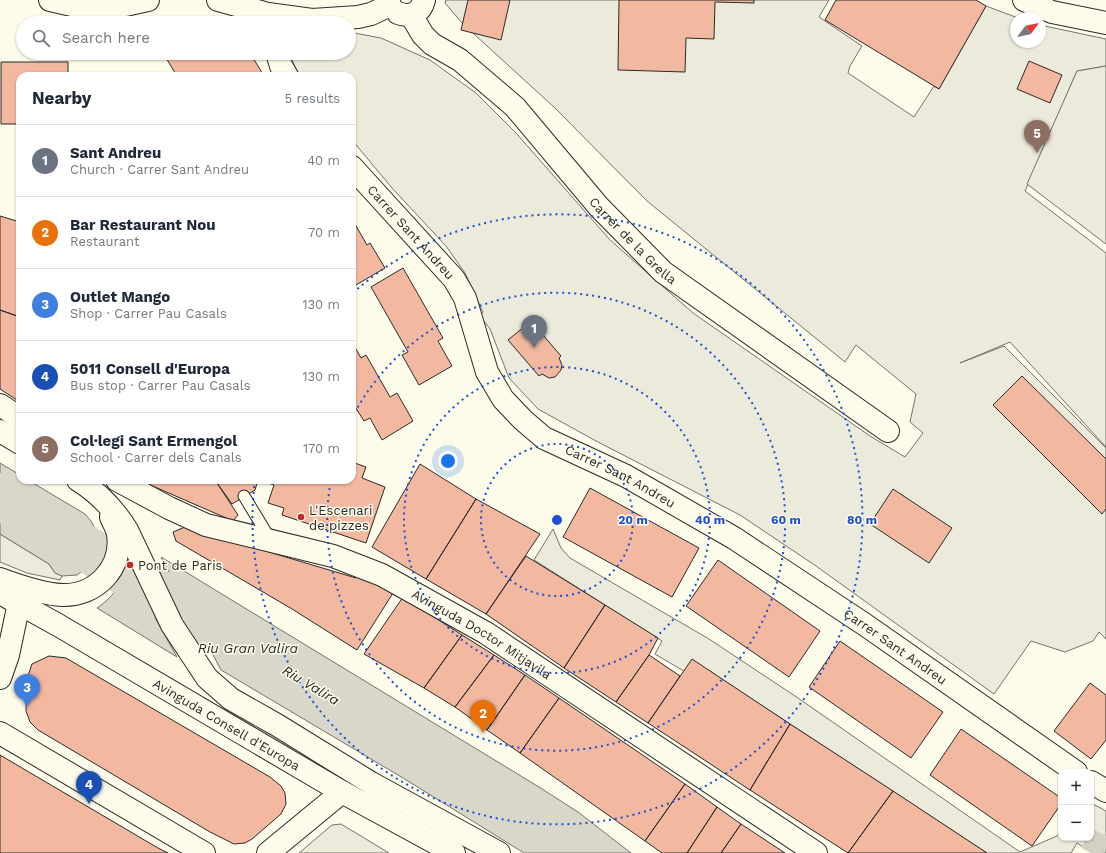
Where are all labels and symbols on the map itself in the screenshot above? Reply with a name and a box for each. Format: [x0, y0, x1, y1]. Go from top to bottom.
north arrow [1010, 12, 1046, 48]
pin: 5 [1024, 120, 1050, 153]
street label: Carrer Sant Andreu [365, 182, 458, 282]
street label: Carrer de la Grella [586, 194, 680, 287]
pin: 1 [521, 315, 547, 348]
street label: Carrer Sant Andreu [563, 441, 678, 510]
your location [438, 451, 458, 471]
place label: L'Escenari de pizzes [309, 503, 372, 533]
marker: L'Escenari de pizzes [296, 512, 306, 522]
centre of rings [550, 513, 564, 527]
text: 20 m [618, 513, 648, 527]
text: 40 m [695, 513, 725, 527]
text: 60 m [771, 513, 801, 527]
text: 80 m [847, 513, 877, 527]
place label: Pont de Paris [138, 558, 223, 573]
marker: Pont de Paris [125, 560, 135, 570]
street label: Avinguda Doctor Mitjavila [410, 586, 555, 682]
street label: Carrer Sant Andreu [841, 605, 950, 687]
water label: Riu Gran Valira [198, 640, 299, 656]
water label: Riu Valira [280, 662, 343, 708]
pin: 3 [14, 674, 40, 707]
street label: Avinguda Consell d'Europa [151, 675, 303, 774]
pin: 2 [470, 700, 496, 733]
pin: 4 [76, 771, 102, 804]

